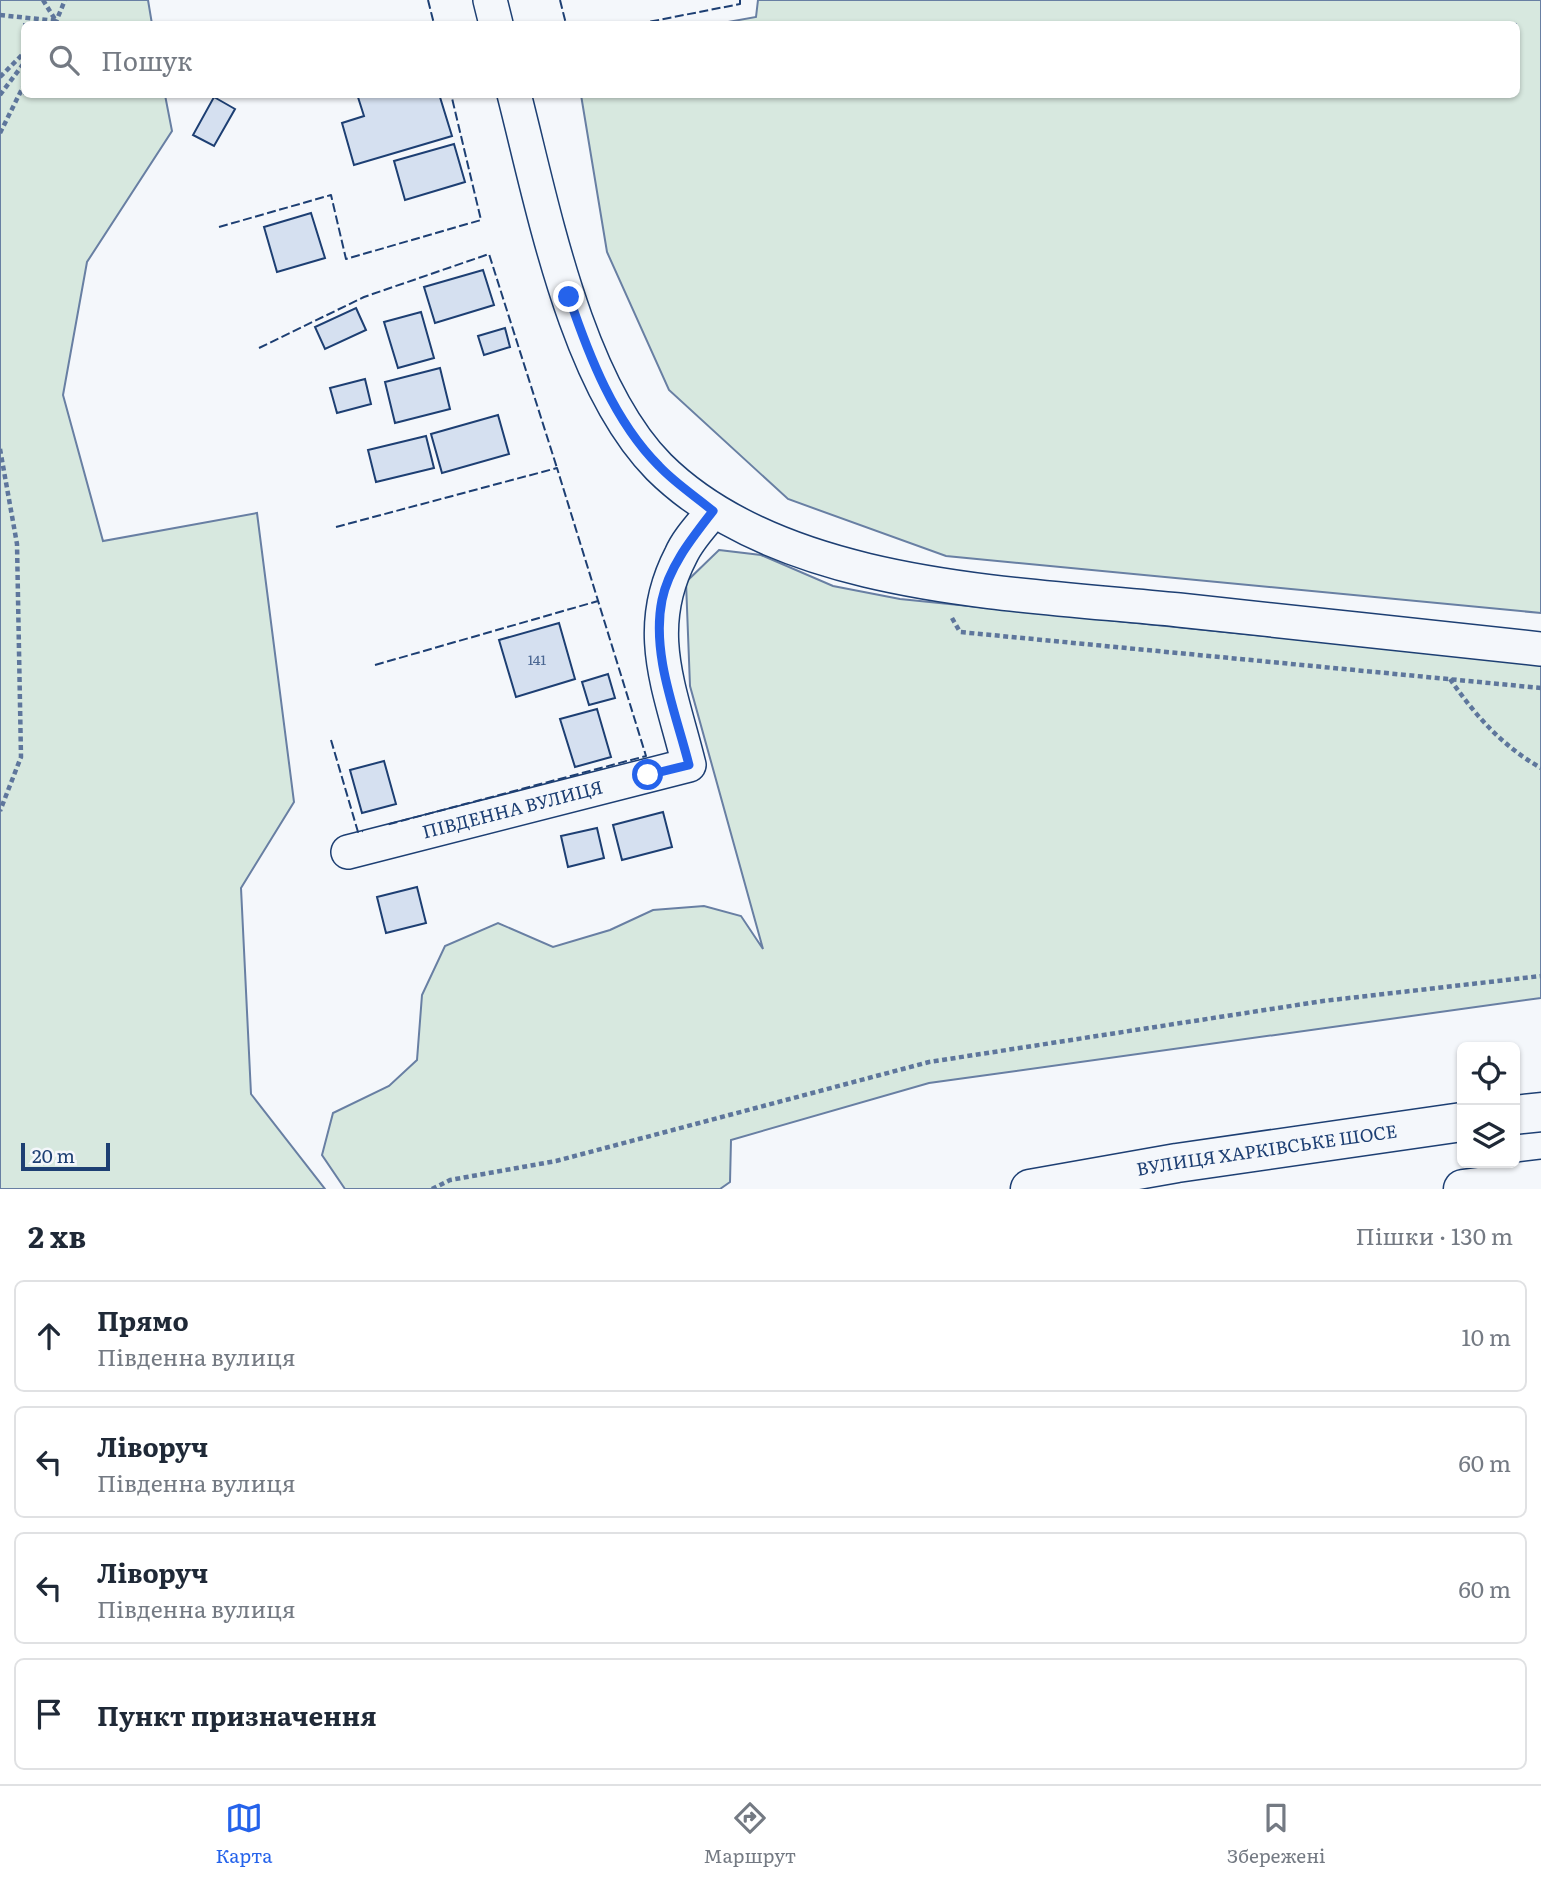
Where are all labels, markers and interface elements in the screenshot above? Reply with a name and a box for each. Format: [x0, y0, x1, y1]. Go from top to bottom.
search box [21, 21, 1520, 98]
text: Пошук [101, 40, 192, 79]
icon: search [45, 41, 83, 79]
route end [553, 281, 584, 312]
house number: 141 [528, 649, 547, 669]
route start [632, 759, 663, 790]
street label: ПІВДЕННА ВУЛИЦЯ [419, 772, 606, 845]
map controls [1457, 1042, 1520, 1168]
button: locate [1457, 1042, 1520, 1105]
button: layers [1457, 1105, 1520, 1168]
street label: ВУЛИЦЯ ХАРКІВСЬКЕ ШОСЕ [1134, 1116, 1399, 1182]
scale bar [21, 1140, 110, 1172]
text: 20 m [32, 1141, 75, 1169]
text: 2 хв [28, 1213, 86, 1257]
text: Пішки · 130 m [1356, 1218, 1513, 1252]
text: Прямо [97, 1300, 189, 1339]
icon: ahead [30, 1317, 68, 1355]
text: 10 m [1461, 1319, 1511, 1353]
text: Південна вулиця [97, 1339, 296, 1373]
text: Ліворуч [97, 1426, 208, 1465]
icon: left [30, 1443, 68, 1481]
text: 60 m [1458, 1445, 1511, 1479]
text: Південна вулиця [97, 1465, 296, 1499]
text: Ліворуч [97, 1552, 208, 1591]
icon: left [30, 1569, 68, 1607]
text: 60 m [1458, 1571, 1511, 1605]
text: Південна вулиця [97, 1591, 296, 1625]
icon: arrive [30, 1695, 68, 1733]
text: Пункт призначення [97, 1695, 377, 1734]
tab: Карта [216, 1799, 272, 1869]
tab: Маршрут [704, 1799, 796, 1869]
tab: Збережені [1227, 1799, 1325, 1869]

